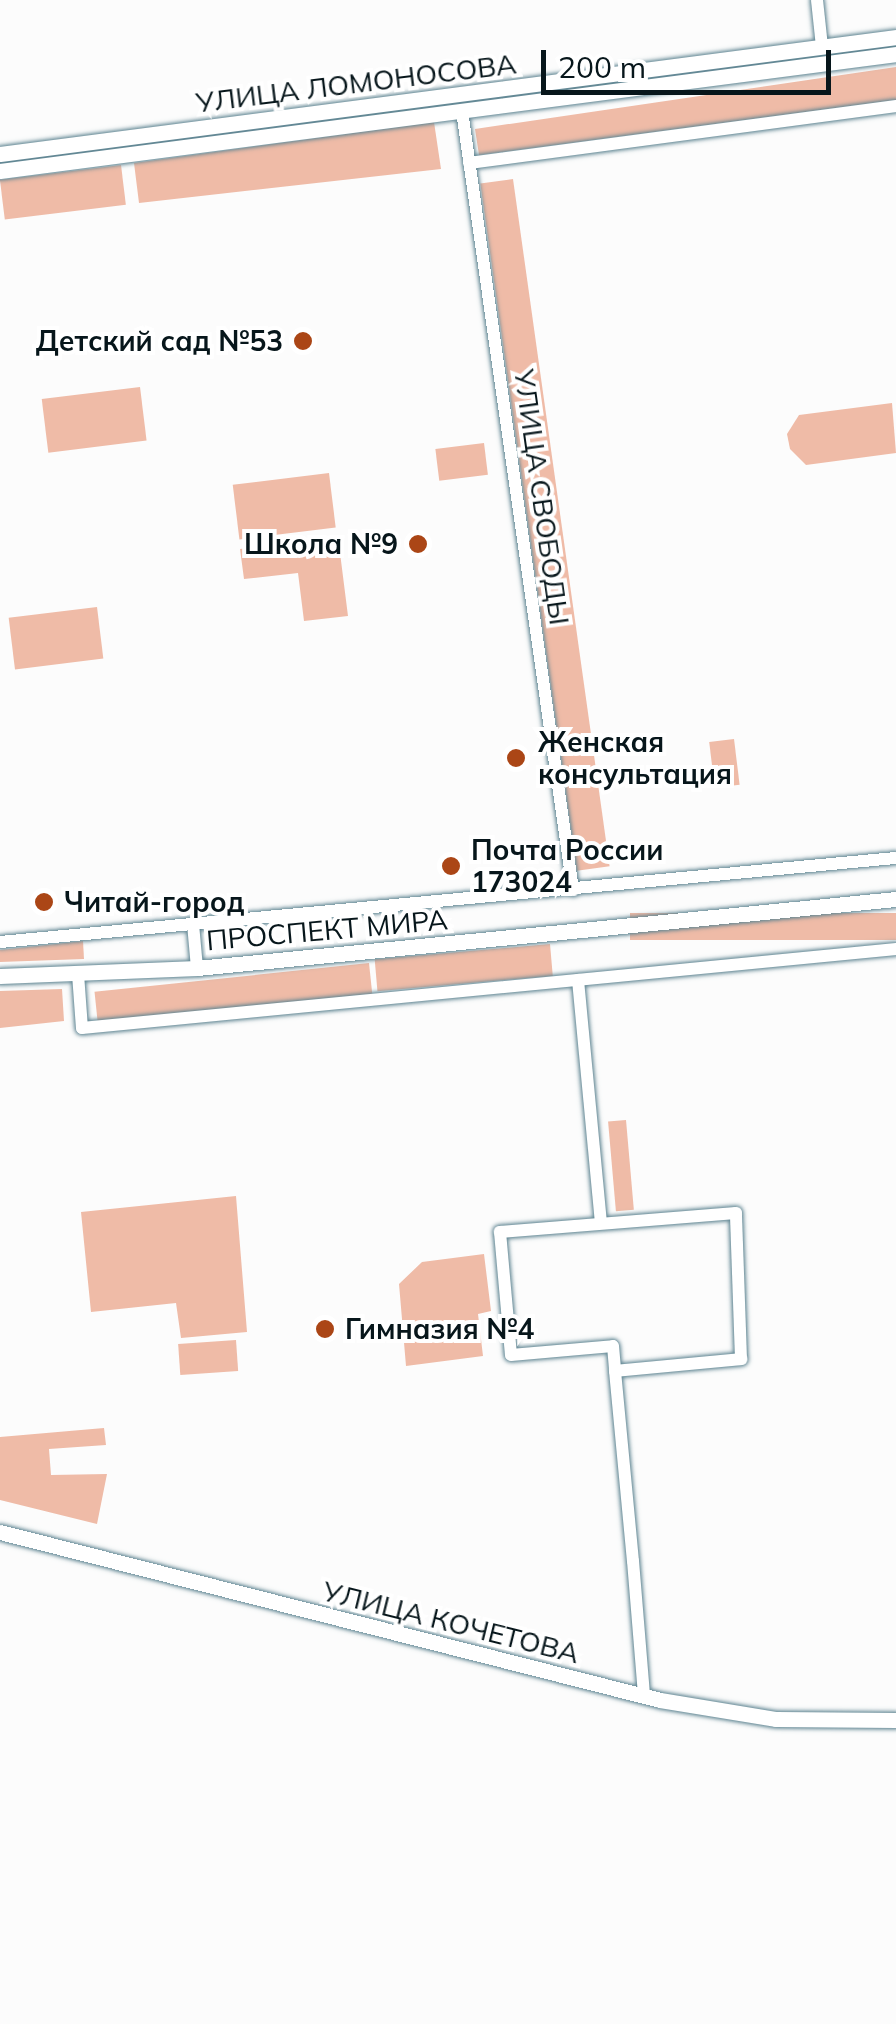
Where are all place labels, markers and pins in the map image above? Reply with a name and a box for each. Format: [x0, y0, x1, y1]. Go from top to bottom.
place label: Детский сад №53 [36, 324, 283, 358]
marker: Детский сад №53 [292, 330, 314, 352]
place label: Школа №9 [244, 527, 398, 561]
marker: Школа №9 [407, 533, 429, 555]
place label: Женская консультация [538, 725, 732, 791]
marker: Женская консультация [503, 745, 529, 771]
place label: Почта России 173024 [471, 833, 663, 899]
marker: Почта России 173024 [440, 855, 462, 877]
place label: Читай-город [64, 885, 244, 919]
marker: Читай-город [33, 891, 55, 913]
place label: Гимназия №4 [345, 1312, 534, 1346]
marker: Гимназия №4 [314, 1318, 336, 1340]

